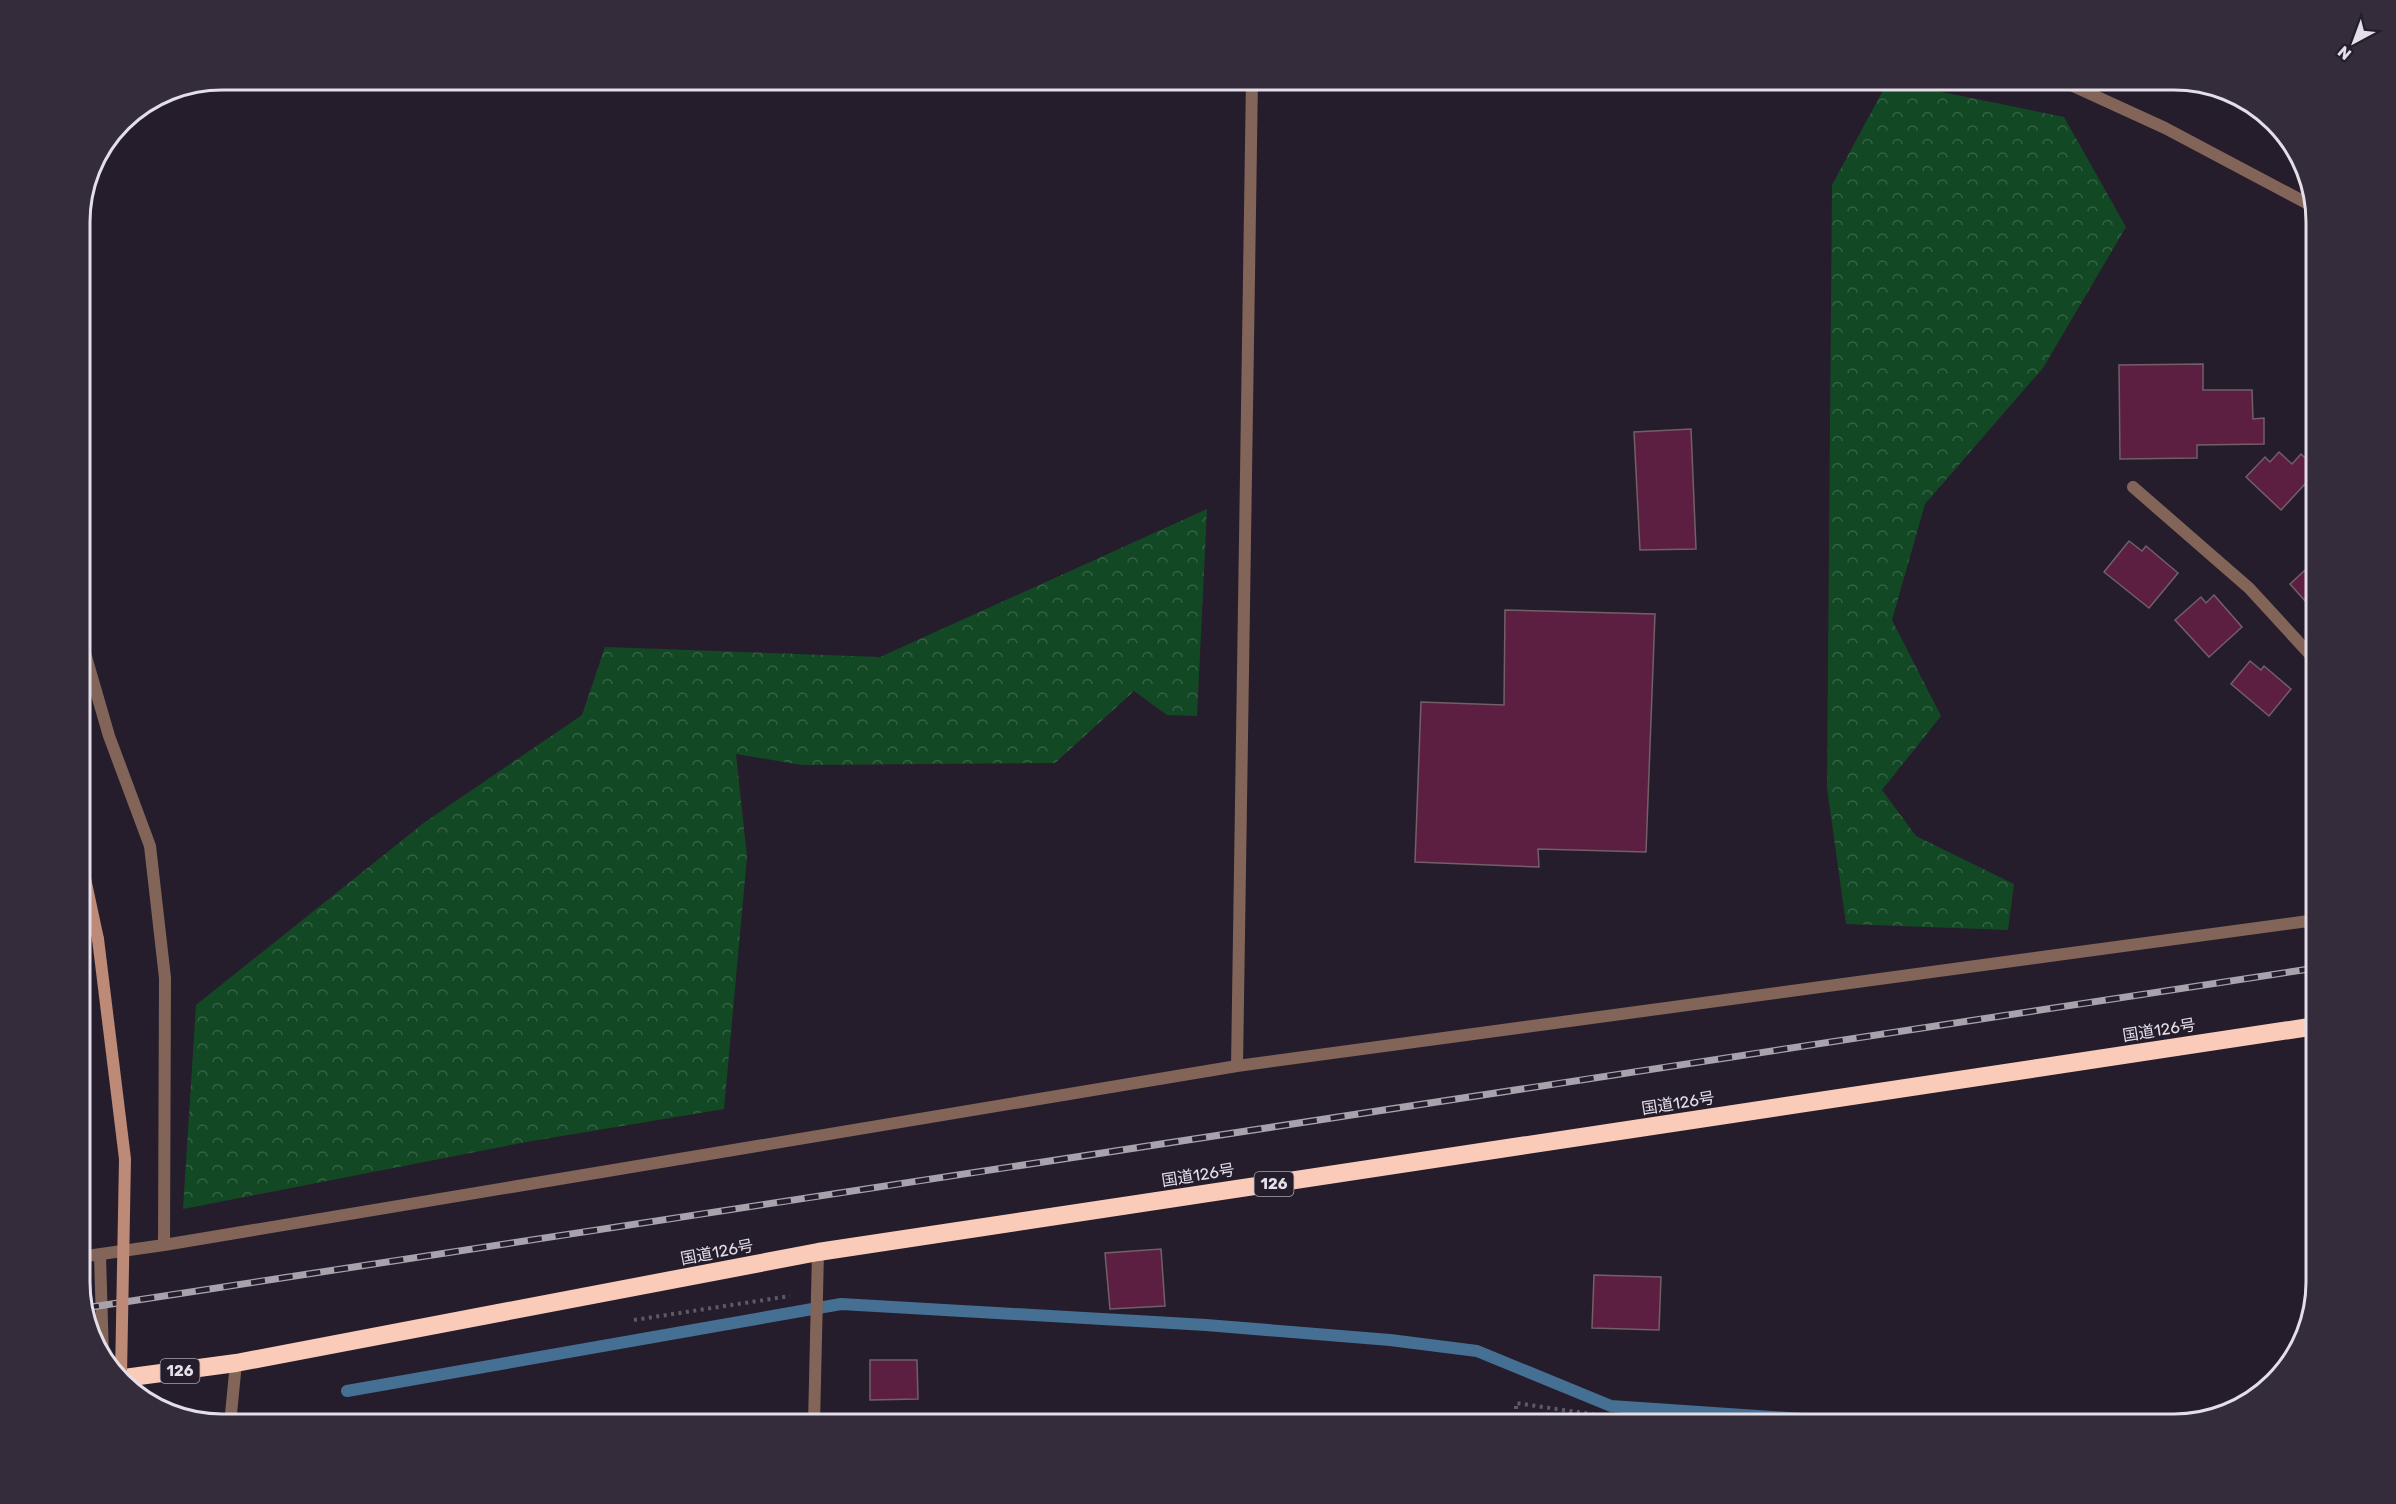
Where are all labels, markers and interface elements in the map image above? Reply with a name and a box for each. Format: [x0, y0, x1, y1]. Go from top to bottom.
north arrow [2324, 12, 2384, 72]
text: N [2334, 42, 2355, 64]
street label: 国道126号 [2121, 1015, 2197, 1045]
street label: 国道126号 [1640, 1088, 1716, 1118]
street label: 国道126号 [1160, 1160, 1236, 1190]
road number: 126 [1254, 1172, 1294, 1196]
street label: 国道126号 [679, 1236, 755, 1268]
road number: 126 [160, 1359, 200, 1383]

